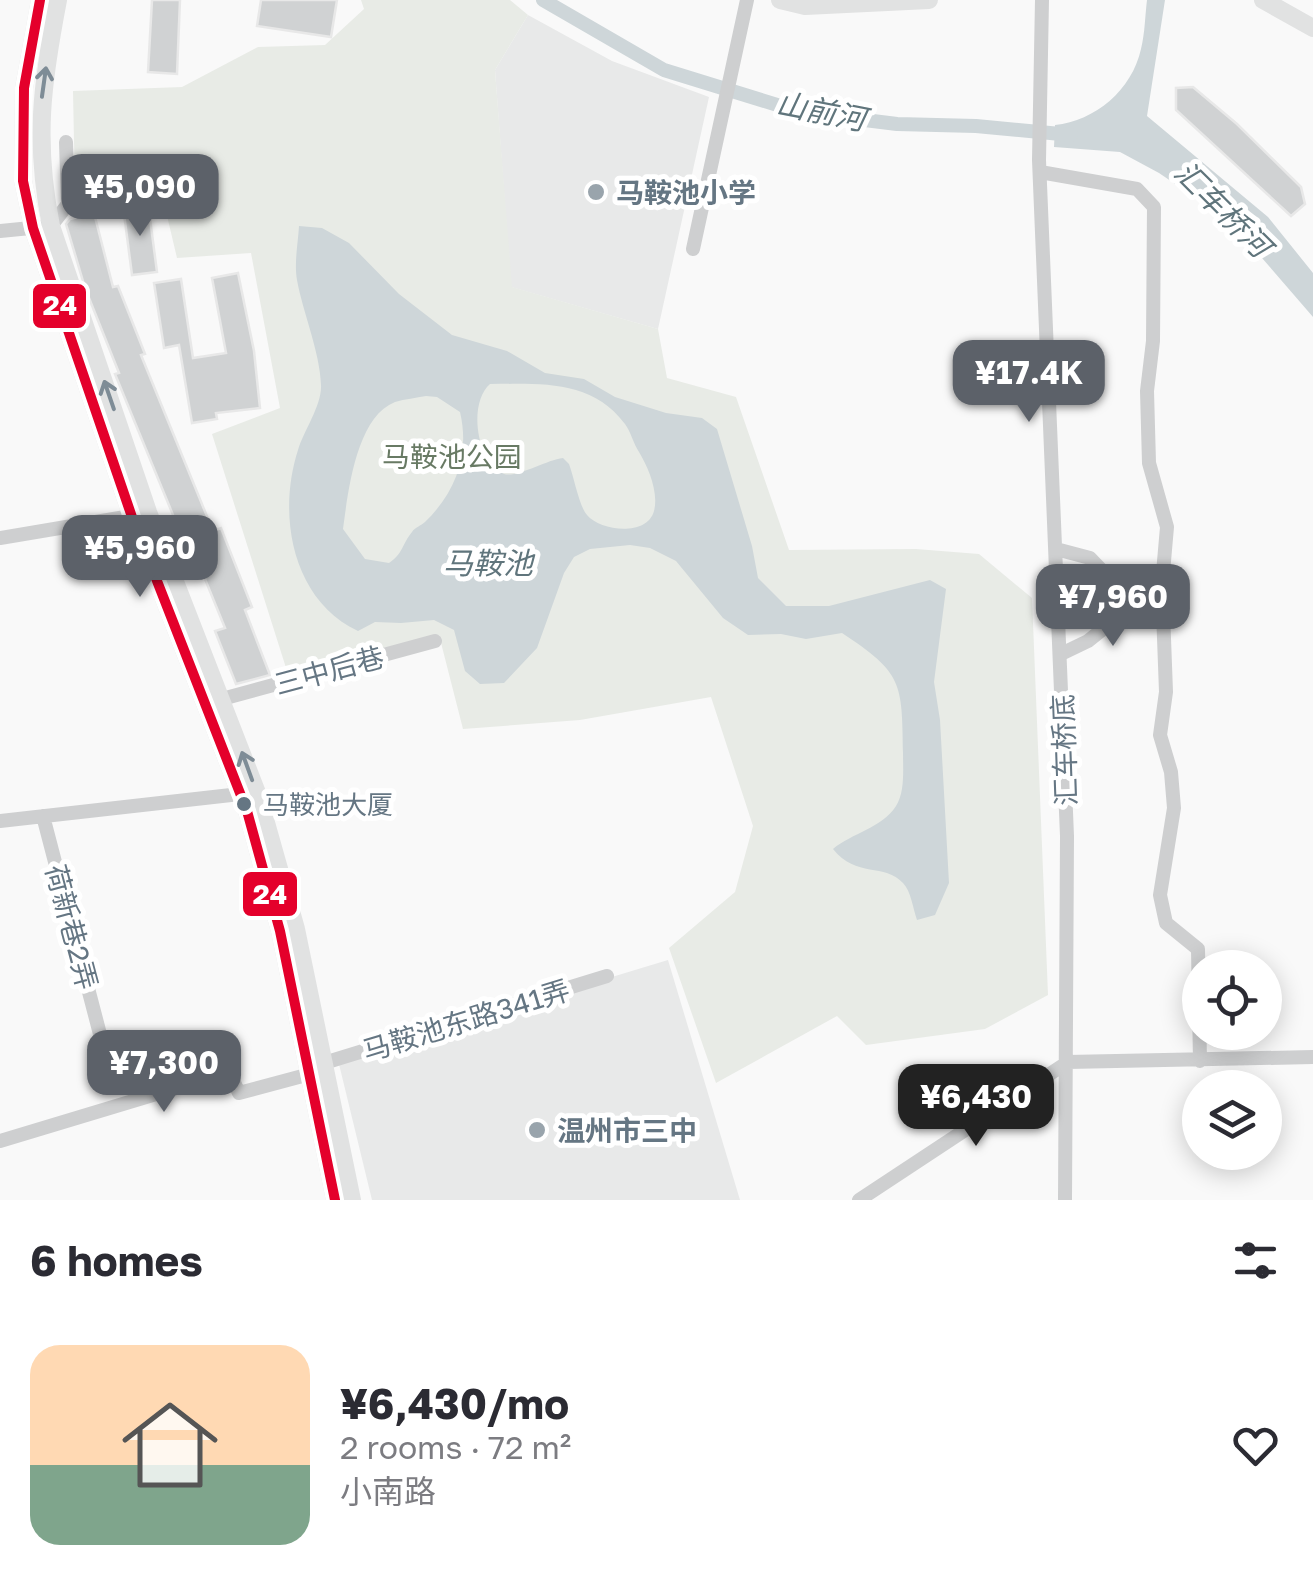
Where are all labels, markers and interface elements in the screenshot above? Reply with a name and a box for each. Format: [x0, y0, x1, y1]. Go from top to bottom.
one-way arrow [35, 66, 53, 98]
water label: 山前河 [773, 85, 874, 138]
pin: ¥5,090 [59, 154, 221, 239]
water label: 汇车桥河 [1168, 154, 1282, 268]
text: ¥5,090 [84, 167, 196, 205]
place label: 马鞍池小学 [616, 176, 756, 209]
marker: 马鞍池小学 [585, 181, 607, 203]
line badge: 24 [31, 282, 88, 330]
text: 24 [43, 288, 77, 321]
pin: ¥17.4K [948, 340, 1110, 425]
text: ¥17.4K [975, 353, 1083, 391]
one-way arrow [99, 380, 117, 412]
park label: 马鞍池公园 [382, 440, 522, 473]
pin: ¥5,960 [59, 515, 221, 600]
text: ¥5,960 [84, 528, 196, 566]
water label: 马鞍池 [443, 545, 536, 581]
pin: ¥7,960 [1032, 564, 1194, 649]
text: ¥7,960 [1058, 577, 1168, 615]
street label: 三中后巷 [271, 640, 387, 700]
street label: 汇车桥底 [1046, 693, 1082, 807]
one-way arrow [237, 751, 255, 782]
place label: 马鞍池大厦 [263, 789, 393, 820]
marker: 马鞍池大厦 [234, 794, 254, 814]
street label: 荷新巷2弄 [39, 861, 105, 993]
line badge: 24 [241, 870, 299, 918]
text: 24 [253, 877, 287, 910]
map controls [1182, 950, 1282, 1170]
button: locate [1182, 950, 1282, 1050]
street label: 马鞍池东路341弄 [358, 973, 574, 1067]
pin: ¥7,300 [83, 1030, 245, 1115]
text: ¥7,300 [109, 1043, 219, 1081]
pin: ¥6,430 [895, 1064, 1057, 1149]
button: layers [1182, 1070, 1282, 1170]
text: ¥6,430 [920, 1077, 1032, 1115]
place label: 温州市三中 [557, 1114, 697, 1147]
marker: 温州市三中 [526, 1119, 548, 1141]
icon: filters [1228, 1233, 1283, 1288]
text: 6 homes [30, 1235, 203, 1285]
text: ¥6,430/mo [340, 1378, 569, 1428]
icon: home [110, 1385, 230, 1505]
icon: heart [1228, 1418, 1283, 1473]
text: 2 rooms · 72 m² [340, 1428, 571, 1466]
text: 小南路 [340, 1472, 436, 1510]

